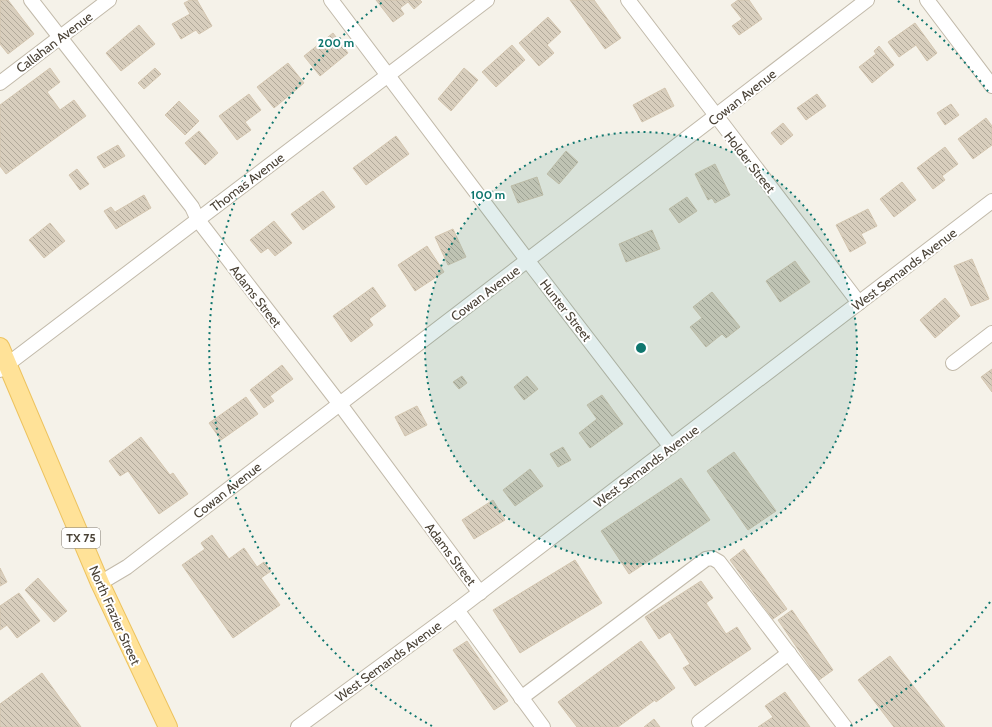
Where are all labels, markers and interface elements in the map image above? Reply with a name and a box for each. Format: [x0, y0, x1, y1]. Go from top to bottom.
street label: Callahan Avenue [13, 8, 96, 76]
text: 200 m [318, 35, 354, 50]
street label: Cowan Avenue [705, 65, 779, 129]
street label: Holder Street [721, 128, 779, 196]
street label: Thomas Avenue [207, 149, 287, 215]
text: 100 m [471, 187, 505, 202]
street label: West Semands Avenue [848, 224, 960, 314]
street label: Adams Street [227, 262, 286, 331]
street label: Cowan Avenue [447, 262, 523, 324]
street label: Hunter Street [537, 276, 596, 345]
centre of rings [634, 341, 648, 355]
street label: West Semands Avenue [590, 421, 702, 511]
street label: Cowan Avenue [190, 458, 264, 522]
street label: Adams Street [422, 519, 480, 589]
road number: TX 75 [62, 528, 100, 548]
street label: North Frazier Street [86, 563, 144, 668]
street label: West Semands Avenue [332, 617, 444, 705]

